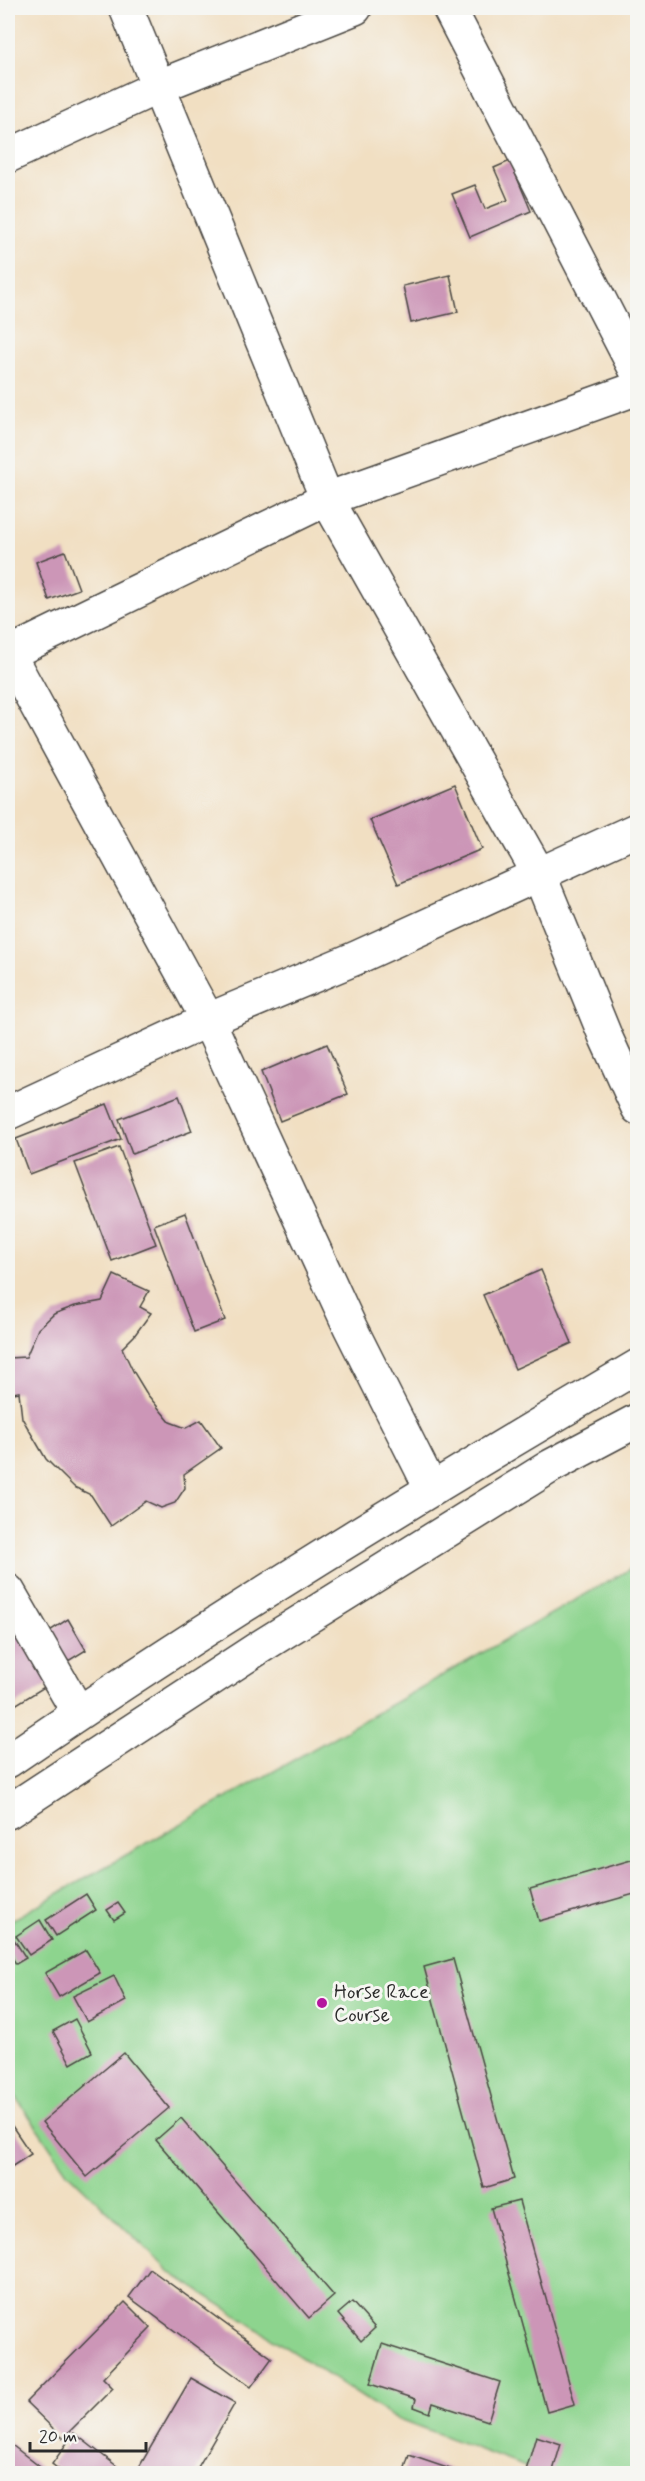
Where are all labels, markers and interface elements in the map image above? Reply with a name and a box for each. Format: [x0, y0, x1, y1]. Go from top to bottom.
place label: Horse Race Course [334, 1979, 429, 2029]
marker: Horse Race Course [315, 1996, 329, 2010]
scale bar [30, 2415, 146, 2453]
text: 20 m [39, 2425, 77, 2449]

